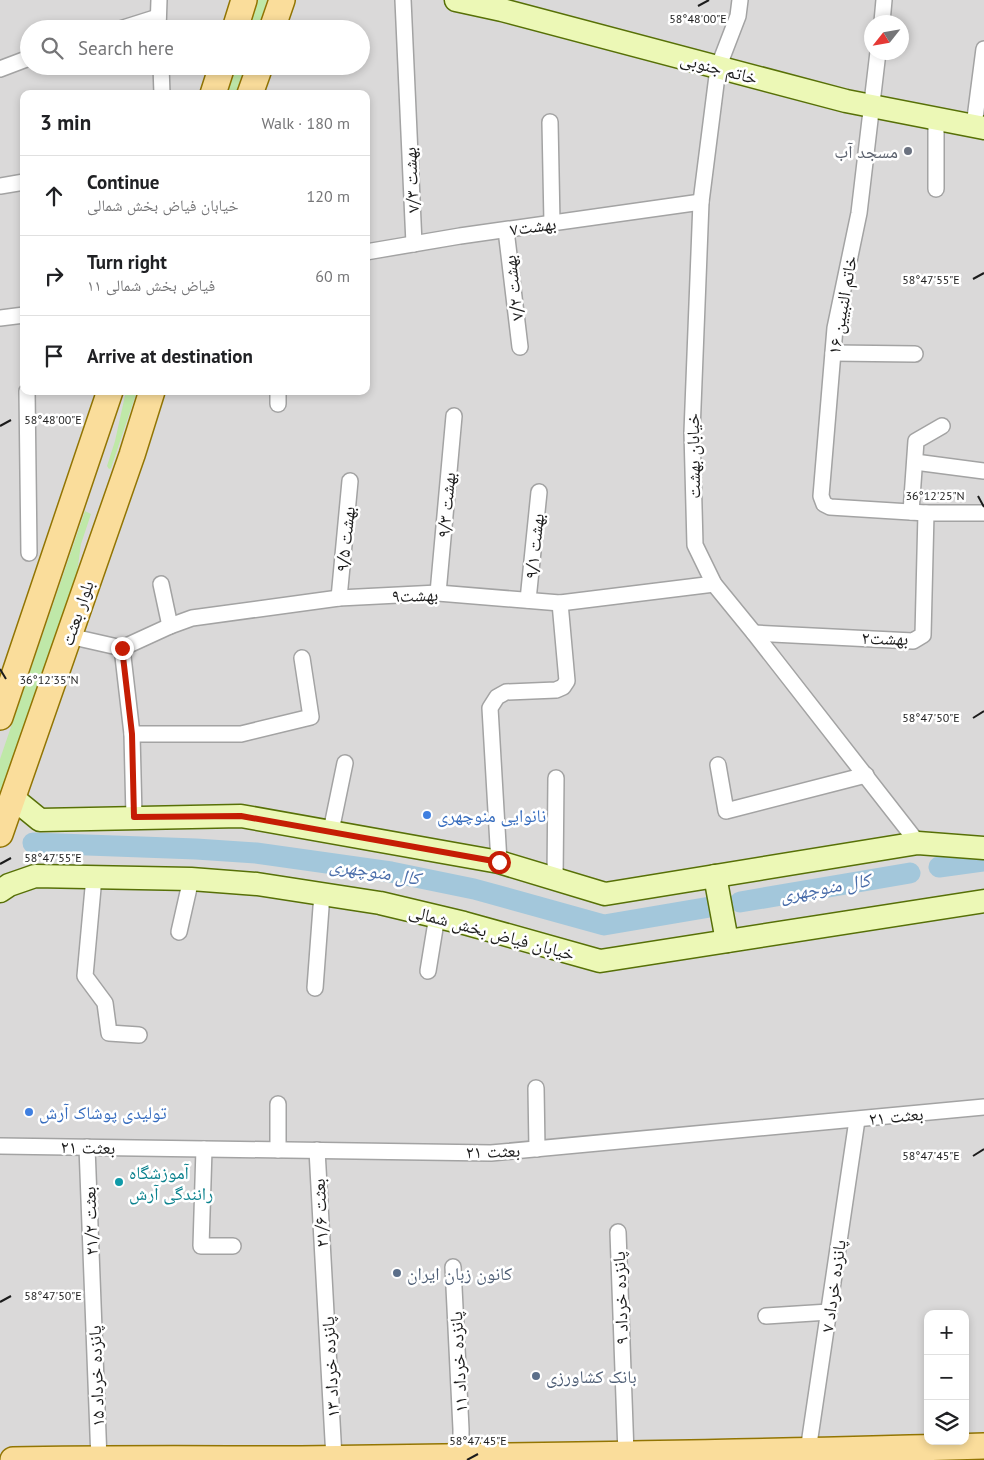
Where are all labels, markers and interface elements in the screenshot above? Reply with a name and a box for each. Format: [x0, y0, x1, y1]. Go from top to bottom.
text: 58°48'00"E [669, 11, 727, 26]
north arrow [864, 15, 909, 60]
search box [20, 20, 370, 75]
icon: search [38, 34, 66, 62]
text: Search here [78, 36, 174, 60]
street label: خاتم جنوبی [678, 47, 760, 90]
text: 3 min [40, 109, 91, 136]
text: Walk · 180 m [261, 113, 350, 133]
place label: مسجد آب [834, 140, 898, 163]
marker: مسجد آب [902, 145, 914, 157]
street label: بهشت ۷/۳ [398, 146, 424, 213]
text: Continue [87, 170, 159, 194]
icon: ahead [40, 182, 68, 210]
text: 120 m [307, 186, 350, 206]
text: خیابان فیاض بخش شمالی [87, 195, 239, 215]
street label: بهشت۷ [508, 211, 558, 241]
text: Turn right [87, 250, 167, 274]
street label: بهشت ۷/۲ [498, 254, 528, 322]
street label: خاتم النبیین ۱۶ [822, 254, 863, 356]
icon: right [40, 262, 68, 290]
text: 60 m [315, 266, 350, 286]
text: 58°47'55"E [902, 272, 960, 287]
text: فیاض بخش شمالی ۱۱ [87, 275, 215, 295]
icon: arrive [40, 342, 68, 370]
text: Arrive at destination [87, 344, 253, 368]
text: 58°48'00"E [24, 412, 82, 427]
street label: خیابان بهشت [681, 413, 705, 499]
street label: بهشت ۹/۳ [432, 471, 460, 539]
text: 36°12'25"N [905, 488, 965, 503]
street label: بهشت ۹/۵ [330, 505, 360, 573]
street label: بهشت ۹/۱ [519, 512, 549, 580]
street label: بلوار بعثت [55, 577, 99, 649]
street label: بهشت۹ [391, 583, 439, 607]
street label: بهشت۲ [862, 626, 909, 650]
route end [111, 637, 134, 660]
text: 36°12'35"N [19, 672, 79, 687]
text: 58°47'50"E [902, 710, 960, 725]
place label: نانوایی منوچهری [437, 804, 546, 827]
marker: نانوایی منوچهری [421, 809, 433, 821]
text: 58°47'55"E [24, 850, 82, 865]
route start [488, 851, 511, 874]
water label: کال منوچهری [328, 852, 425, 890]
water label: کال منوچهری [778, 867, 875, 907]
street label: خیابان فیاض بخش شمالی [407, 899, 577, 965]
place label: تولیدی پوشاک آرش [39, 1101, 167, 1124]
street label: بعثت ۲۱ [868, 1102, 924, 1130]
marker: تولیدی پوشاک آرش [23, 1106, 35, 1118]
street label: بعثت ۲۱ [61, 1135, 116, 1159]
street label: بعثت ۲۱ [465, 1139, 521, 1163]
text: 58°47'45"E [902, 1148, 960, 1163]
place label: آموزشگاه رانندگی آرش [129, 1161, 213, 1205]
marker: آموزشگاه رانندگی آرش [113, 1176, 125, 1188]
street label: بعثت ۲۱/۶ [307, 1178, 333, 1248]
street label: بعثت ۲۱/۲ [77, 1186, 103, 1256]
street label: پانزده خرداد ۷ [815, 1238, 851, 1334]
street label: پانزده خرداد ۹ [607, 1251, 633, 1345]
place label: کانون زبان ایران [407, 1262, 513, 1285]
marker: کانون زبان ایران [391, 1267, 403, 1279]
text: 58°47'50"E [24, 1288, 82, 1303]
map controls [924, 1310, 969, 1445]
button: + [924, 1310, 969, 1355]
street label: پانزده خرداد ۱۱ [444, 1311, 472, 1413]
street label: پانزده خرداد ۱۳ [316, 1316, 344, 1418]
street label: پانزده خرداد ۱۵ [83, 1325, 109, 1427]
button: − [924, 1355, 969, 1400]
place label: بانک کشاورزی [546, 1365, 637, 1388]
marker: بانک کشاورزی [530, 1370, 542, 1382]
button: layers [924, 1400, 969, 1445]
text: 58°47'45"E [449, 1433, 507, 1448]

